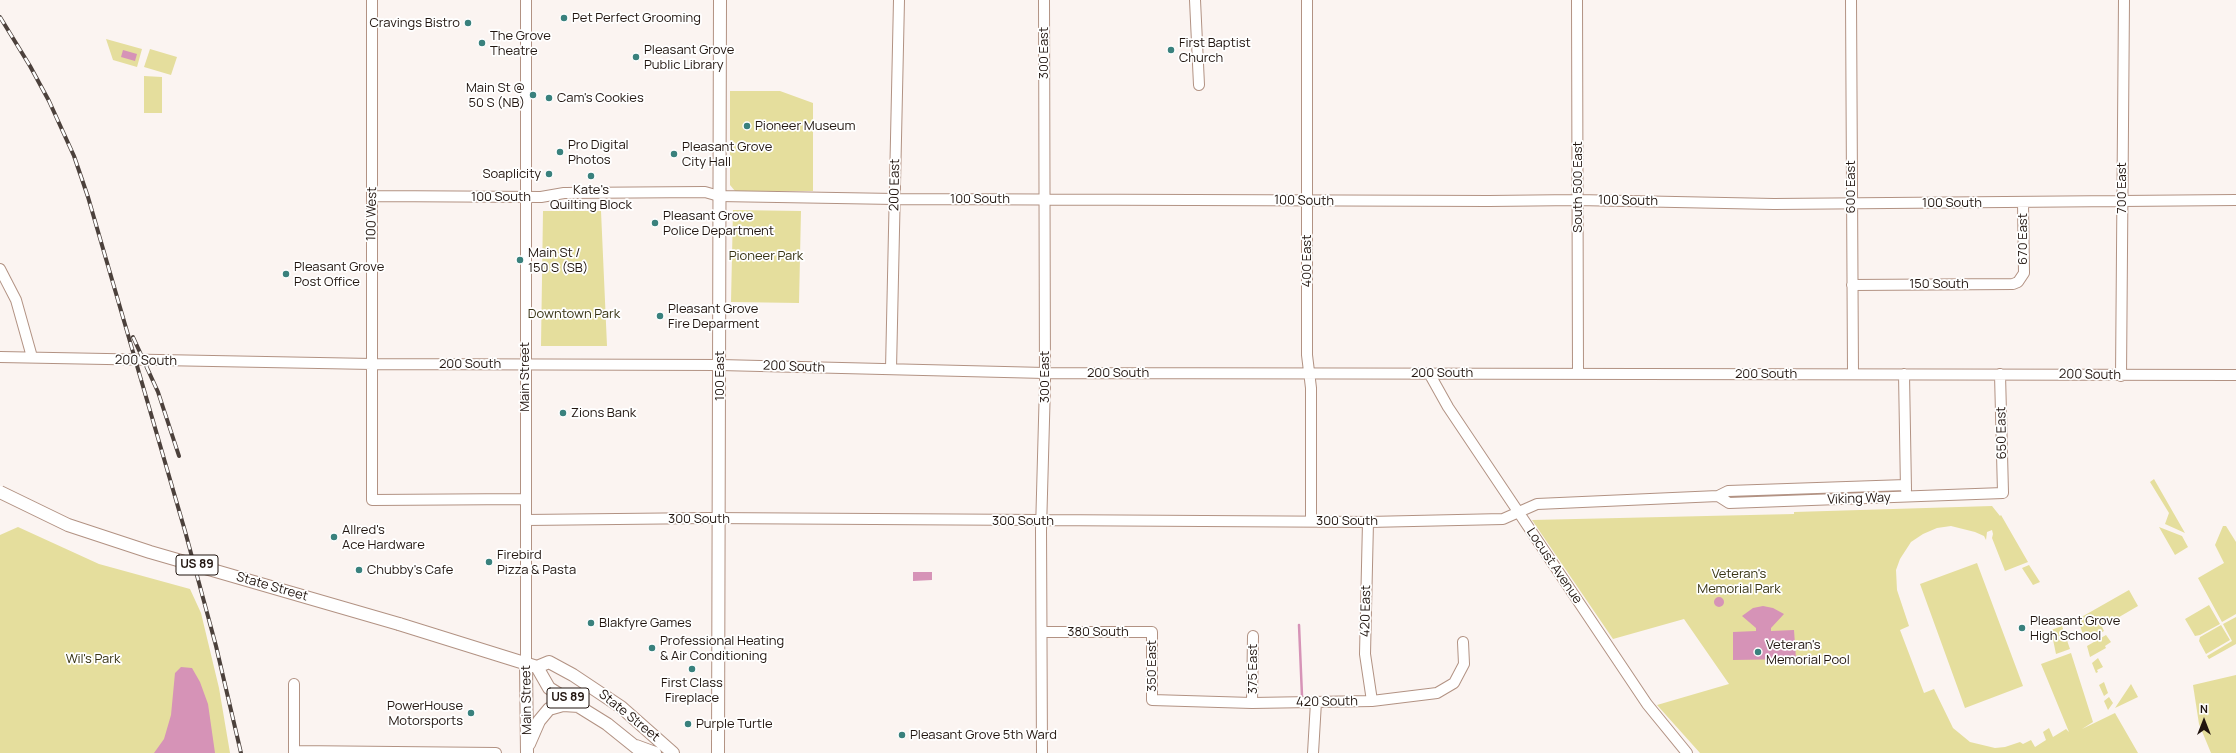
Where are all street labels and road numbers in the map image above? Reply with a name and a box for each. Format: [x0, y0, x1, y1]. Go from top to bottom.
street label: 300 East [1036, 27, 1052, 79]
street label: South 500 East [1570, 141, 1586, 233]
street label: 200 East [887, 159, 903, 211]
street label: 600 East [1843, 160, 1859, 214]
street label: 700 East [2114, 162, 2130, 214]
street label: 100 West [364, 187, 380, 241]
street label: 100 South [471, 189, 531, 205]
street label: 100 South [950, 191, 1010, 207]
street label: 100 South [1274, 193, 1334, 209]
street label: 100 South [1598, 193, 1658, 209]
street label: 100 South [1922, 195, 1982, 211]
street label: 670 East [2015, 213, 2031, 265]
street label: 400 East [1299, 235, 1315, 287]
street label: 150 South [1909, 276, 1969, 292]
street label: Main Street [517, 342, 533, 412]
street label: 100 East [712, 351, 728, 401]
street label: 300 East [1037, 351, 1053, 403]
street label: 200 South [115, 353, 177, 369]
street label: 200 South [439, 356, 501, 372]
street label: 200 South [763, 358, 825, 376]
street label: 200 South [1087, 365, 1149, 381]
street label: 200 South [1411, 365, 1473, 381]
street label: 200 South [1735, 366, 1797, 382]
street label: 200 South [2059, 367, 2121, 383]
street label: 650 East [1994, 406, 2010, 460]
street label: Viking Way [1827, 490, 1891, 508]
street label: 300 South [668, 511, 730, 527]
street label: 300 South [992, 513, 1054, 529]
street label: 300 South [1316, 513, 1378, 529]
street label: Locust Avenue [1523, 525, 1585, 607]
road number: US 89 [176, 555, 218, 575]
street label: State Street [234, 569, 310, 605]
street label: 420 East [1358, 585, 1374, 637]
street label: 380 South [1067, 624, 1129, 640]
street label: 350 East [1144, 640, 1160, 692]
street label: 375 East [1245, 644, 1261, 694]
street label: Main Street [519, 665, 535, 735]
street label: State Street [595, 687, 663, 745]
road number: US 89 [547, 688, 589, 708]
street label: 420 South [1296, 694, 1358, 710]

